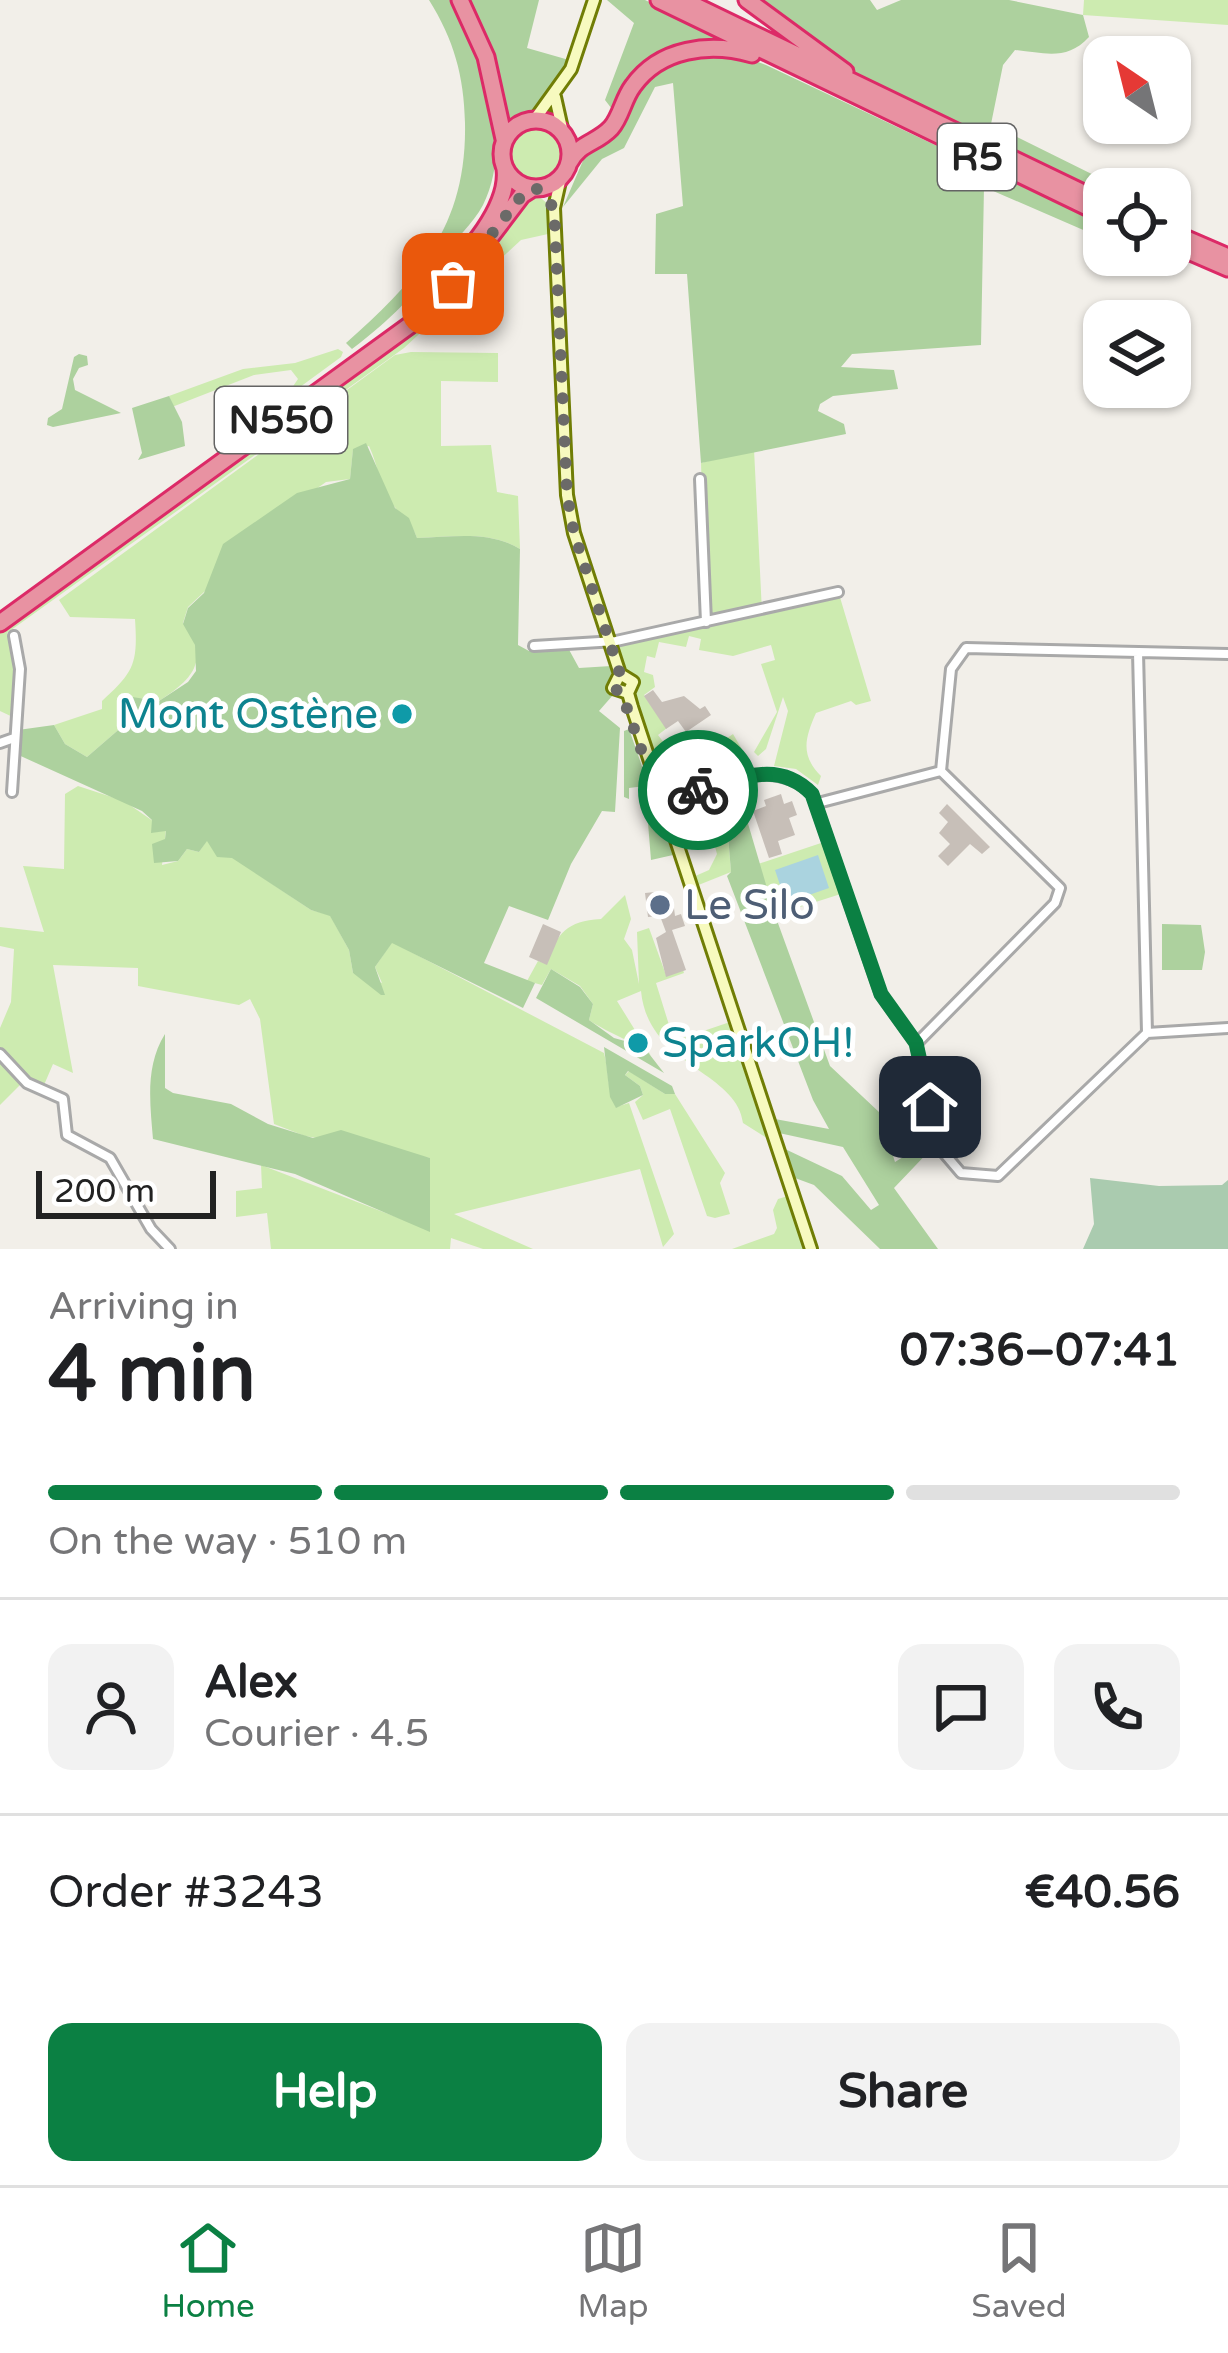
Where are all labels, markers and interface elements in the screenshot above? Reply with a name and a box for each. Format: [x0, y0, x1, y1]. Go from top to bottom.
north arrow [1083, 36, 1191, 144]
map controls [1083, 36, 1191, 408]
road number: R5 [938, 124, 1016, 190]
button: locate [1083, 168, 1191, 276]
pin [402, 233, 504, 335]
icon: bag [420, 251, 486, 317]
button: layers [1083, 300, 1191, 408]
road number: N550 [215, 387, 347, 453]
place label: Mont Ostène [118, 689, 378, 740]
marker: Mont Ostène [389, 701, 415, 727]
courier [638, 730, 758, 850]
icon: bike [665, 757, 731, 823]
place label: Le Silo [684, 880, 815, 931]
marker: Le Silo [647, 892, 673, 918]
place label: SparkOH! [662, 1018, 854, 1069]
marker: SparkOH! [625, 1030, 651, 1056]
pin [879, 1056, 981, 1158]
icon: home [897, 1074, 963, 1140]
scale bar [36, 1165, 216, 1218]
text: 200 m [54, 1172, 155, 1211]
text: Arriving in [48, 1283, 239, 1330]
text: 07:36–07:41 [900, 1324, 1180, 1378]
text: 4 min [48, 1328, 256, 1422]
text: On the way · 510 m [48, 1518, 407, 1565]
button: person [48, 1644, 174, 1770]
button: chat [898, 1644, 1024, 1770]
button: phone [1054, 1644, 1180, 1770]
text: Alex [204, 1656, 298, 1710]
text: Courier · 4.5 [204, 1710, 429, 1757]
text: Order #3243 [48, 1866, 324, 1920]
text: €40.56 [1025, 1866, 1180, 1920]
button: Help [48, 2023, 602, 2161]
button: Share [626, 2023, 1180, 2161]
tab: Home [161, 2215, 255, 2326]
tab: Map [577, 2215, 649, 2326]
tab: Saved [971, 2215, 1067, 2326]

